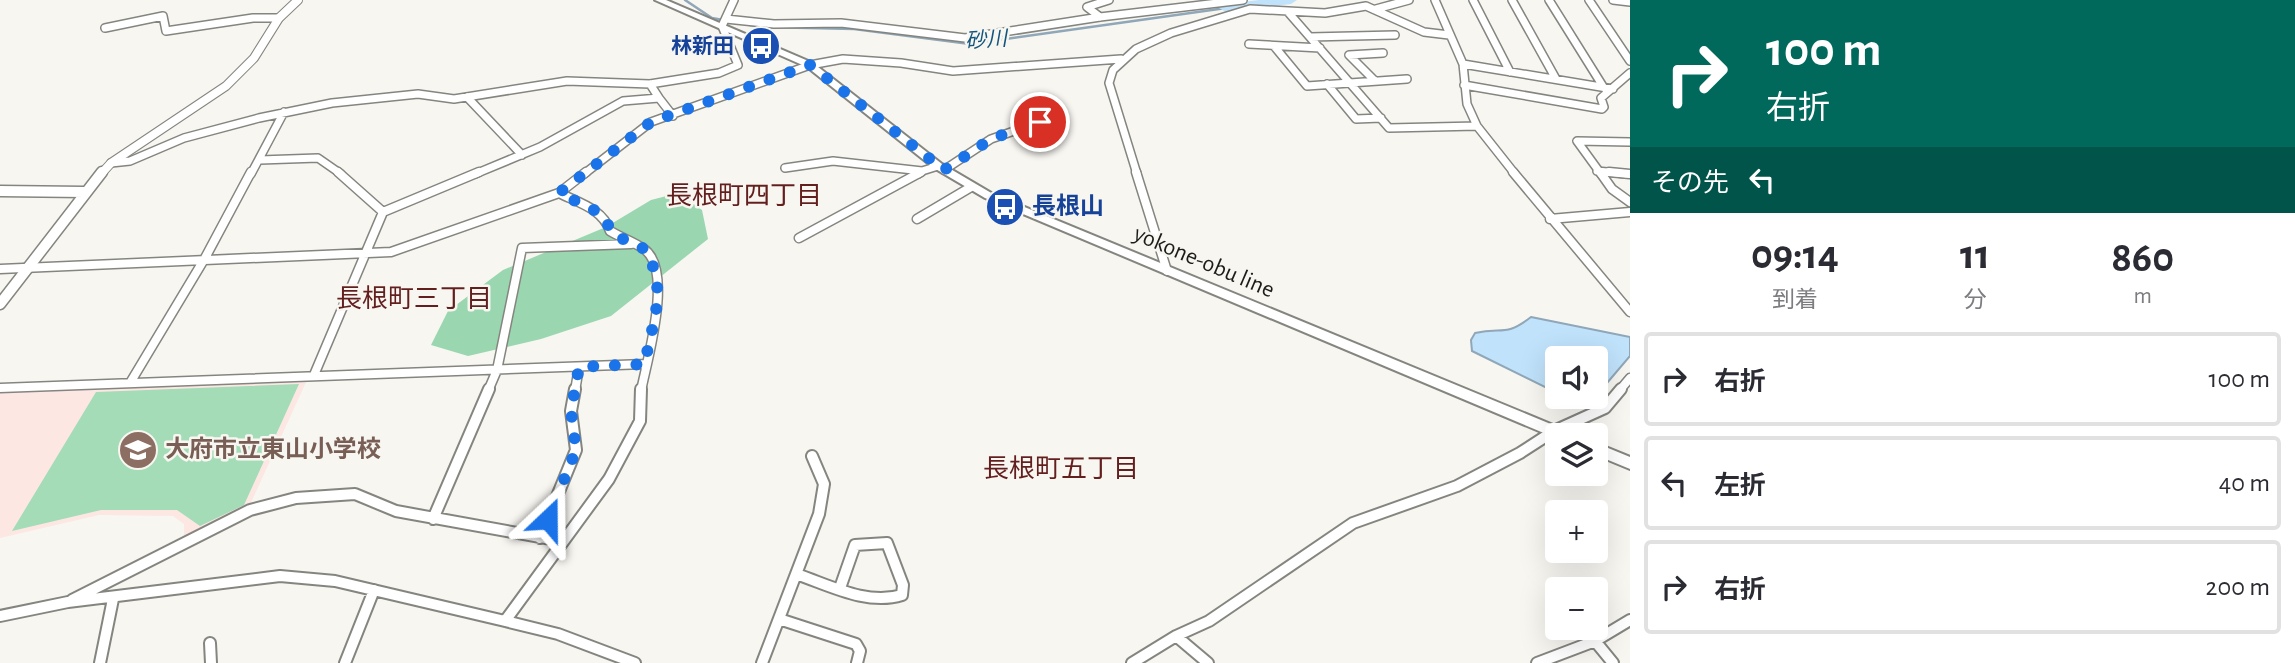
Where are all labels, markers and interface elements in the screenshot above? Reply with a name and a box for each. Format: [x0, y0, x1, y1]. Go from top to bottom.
bus stop icon: 林新田 [740, 25, 782, 67]
text: 100 m [1766, 26, 1882, 75]
water label: 砂川 [964, 27, 1010, 52]
icon: right [1651, 28, 1742, 119]
place label: 林新田 [671, 35, 734, 57]
pin [1010, 92, 1070, 152]
text: 右折 [1766, 92, 1830, 124]
icon: arrive [1021, 103, 1059, 141]
icon: left [1743, 161, 1781, 199]
text: その先 [1651, 170, 1729, 196]
district label: 長根町四丁目 [666, 182, 822, 209]
bus stop icon: 長根山 [984, 186, 1026, 228]
place label: 長根山 [1032, 193, 1104, 219]
street label: yokone-obu line [1129, 221, 1278, 302]
text: 09:14 [1751, 234, 1839, 276]
text: 11 [1960, 234, 1990, 276]
text: 860 [2111, 237, 2174, 279]
district label: 長根町三丁目 [336, 285, 492, 312]
text: m [2133, 285, 2152, 308]
text: 到着 [1772, 289, 1818, 312]
text: 分 [1964, 289, 1987, 312]
map controls [1545, 346, 1608, 640]
button: sound [1545, 346, 1608, 409]
icon: right [1655, 360, 1693, 398]
text: 100 m [2209, 366, 2270, 392]
text: 右折 [1714, 369, 1766, 395]
button: layers [1545, 423, 1608, 486]
school or university icon: 大府市立東山小学校 [117, 429, 159, 471]
place label: 大府市立東山小学校 [165, 436, 381, 462]
district label: 長根町五丁目 [983, 455, 1139, 482]
icon: left [1655, 464, 1693, 502]
text: 40 m [2219, 470, 2270, 496]
text: 左折 [1714, 473, 1766, 499]
position arrow [511, 482, 585, 556]
button: + [1545, 500, 1608, 563]
icon: right [1655, 568, 1693, 606]
text: 200 m [2206, 574, 2270, 600]
button: − [1545, 577, 1608, 640]
text: 右折 [1714, 577, 1766, 603]

